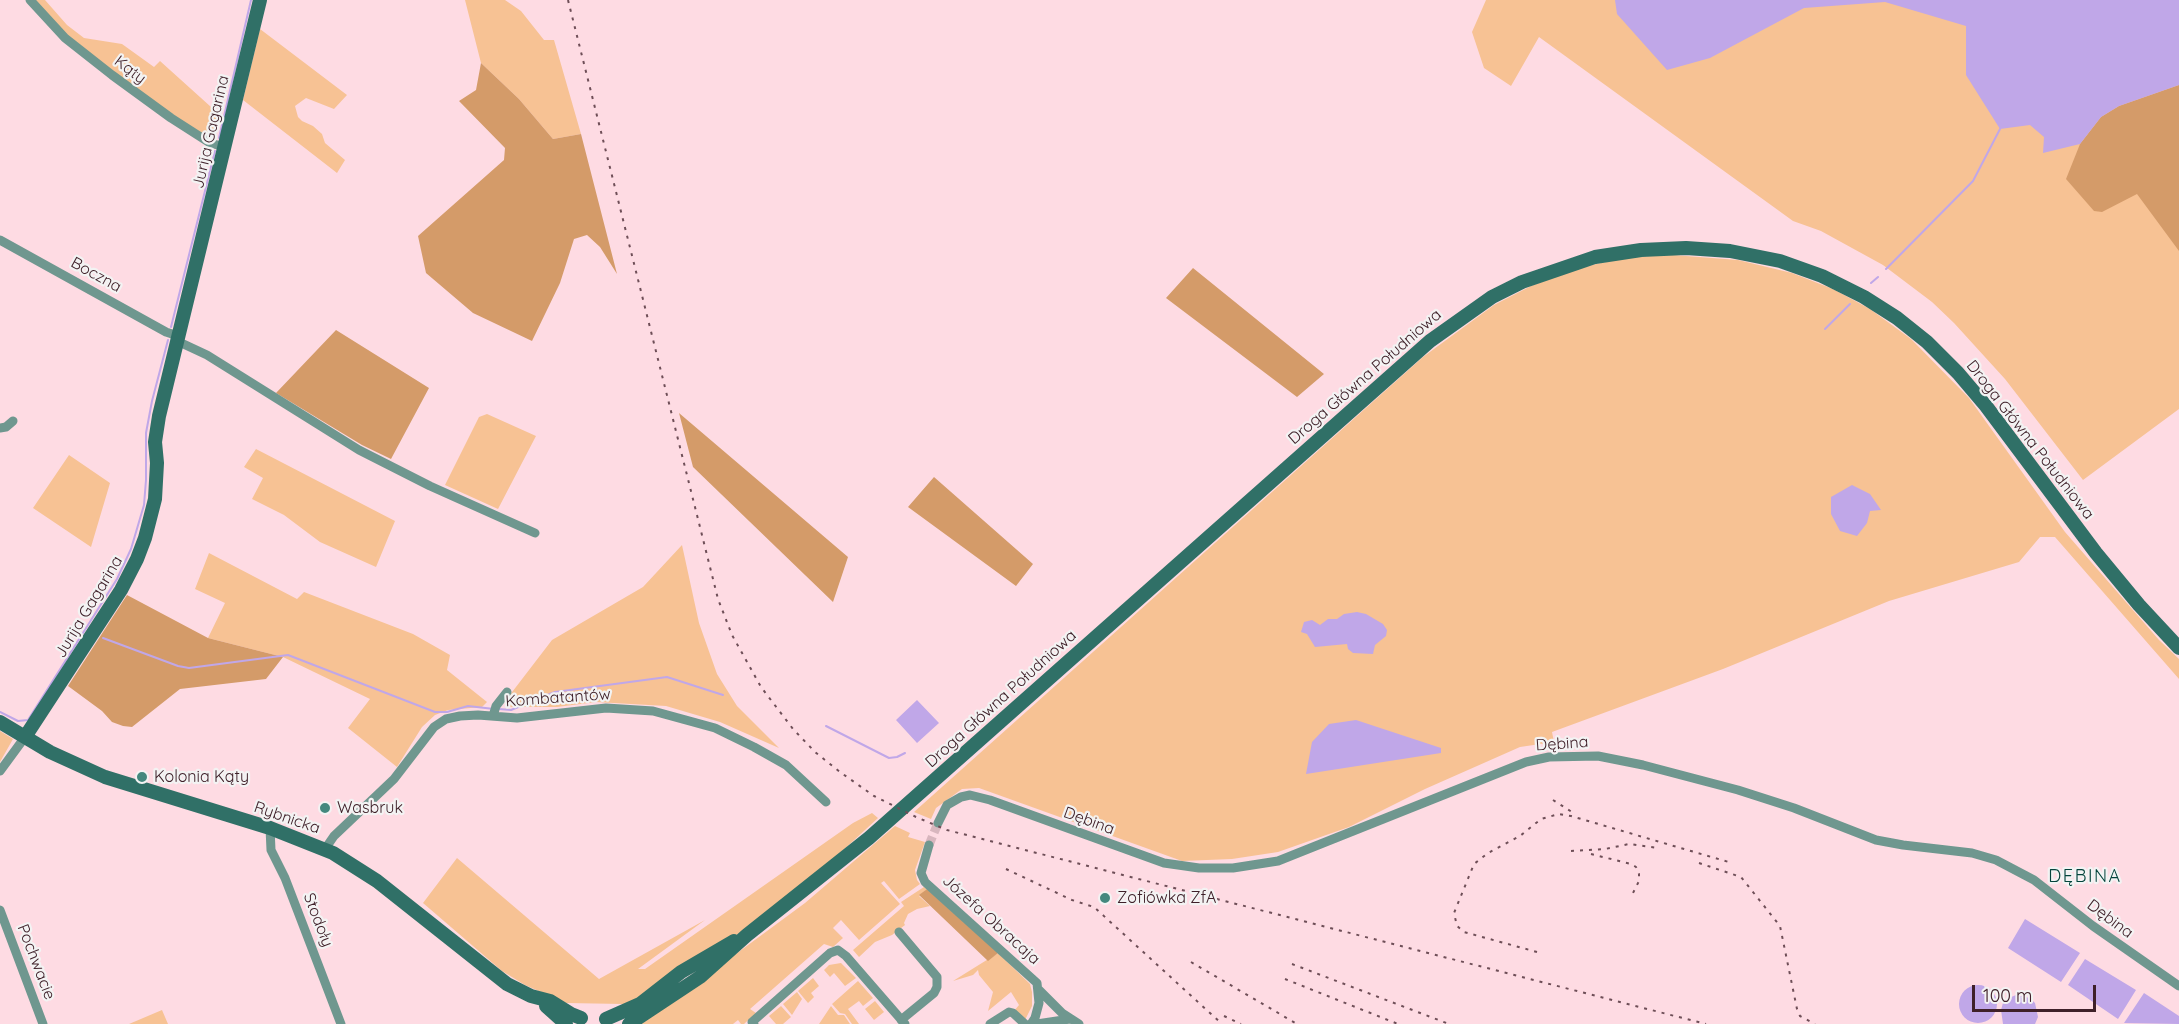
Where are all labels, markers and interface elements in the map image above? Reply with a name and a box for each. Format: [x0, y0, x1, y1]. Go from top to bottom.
street label: Kąty [110, 52, 150, 88]
street label: Jurija Gagarina [189, 74, 233, 190]
street label: Boczna [67, 253, 125, 297]
street label: Droga Główna Południowa [1285, 305, 1445, 449]
street label: Droga Główna Południowa [1962, 357, 2098, 523]
street label: Jurija Gagarina [51, 553, 127, 661]
street label: Droga Główna Południowa [922, 626, 1080, 772]
street label: Kombatantów [505, 685, 611, 711]
street label: Dębina [1535, 733, 1589, 755]
place label: Kolonia Kąty [154, 767, 249, 787]
marker: Kolonia Kąty [135, 770, 149, 784]
street label: Rybnicka [251, 798, 323, 838]
place label: Wasbruk [337, 798, 403, 818]
marker: Wasbruk [318, 801, 332, 815]
street label: Dębina [1061, 803, 1117, 839]
district label: DĘBINA [2048, 866, 2122, 888]
street label: Józefa Obracaja [938, 871, 1044, 969]
place label: Zofiówka ZfA [1117, 888, 1216, 908]
street label: Stodoły [299, 890, 337, 950]
marker: Zofiówka ZfA [1098, 891, 1112, 905]
street label: Dębina [2083, 895, 2137, 943]
street label: Pochwacie [13, 922, 59, 1002]
scale bar [1975, 973, 2100, 1011]
text: 100 m [1983, 984, 2032, 1007]

